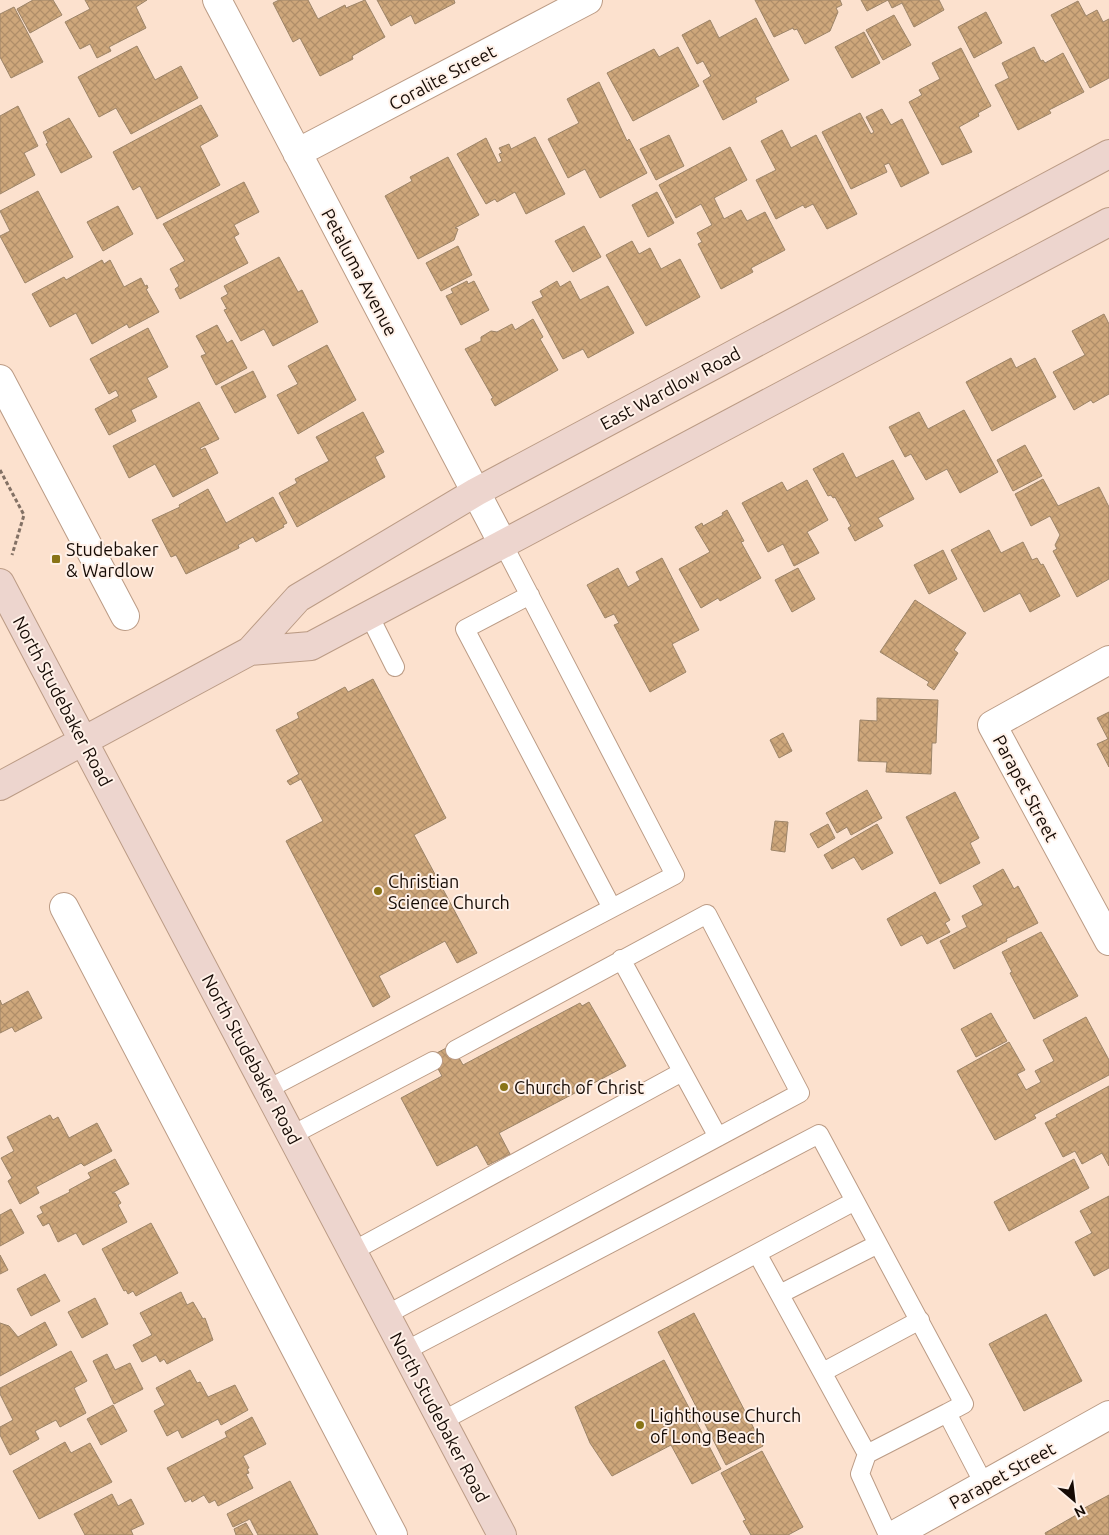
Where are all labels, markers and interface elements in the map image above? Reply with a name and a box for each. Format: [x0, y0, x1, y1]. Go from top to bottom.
street label: Coralite Street [385, 40, 499, 114]
street label: Petaluma Avenue [318, 205, 402, 339]
street label: East Wardlow Road [596, 343, 744, 433]
place label: Studebaker & Wardlow [66, 539, 159, 580]
marker: Studebaker & Wardlow [50, 553, 62, 565]
street label: North Studebaker Road [10, 612, 116, 790]
street label: Parapet Street [990, 731, 1062, 845]
place label: Christian Science Church [388, 871, 510, 912]
marker: Christian Science Church [372, 885, 384, 897]
street label: North Studebaker Road [199, 970, 305, 1148]
place label: Church of Christ [514, 1077, 644, 1097]
marker: Church of Christ [498, 1081, 510, 1093]
street label: North Studebaker Road [387, 1328, 493, 1506]
place label: Lighthouse Church of Long Beach [650, 1405, 801, 1446]
marker: Lighthouse Church of Long Beach [634, 1419, 646, 1431]
street label: Parapet Street [946, 1438, 1058, 1512]
north arrow [1049, 1475, 1099, 1525]
text: N [1072, 1502, 1088, 1521]

